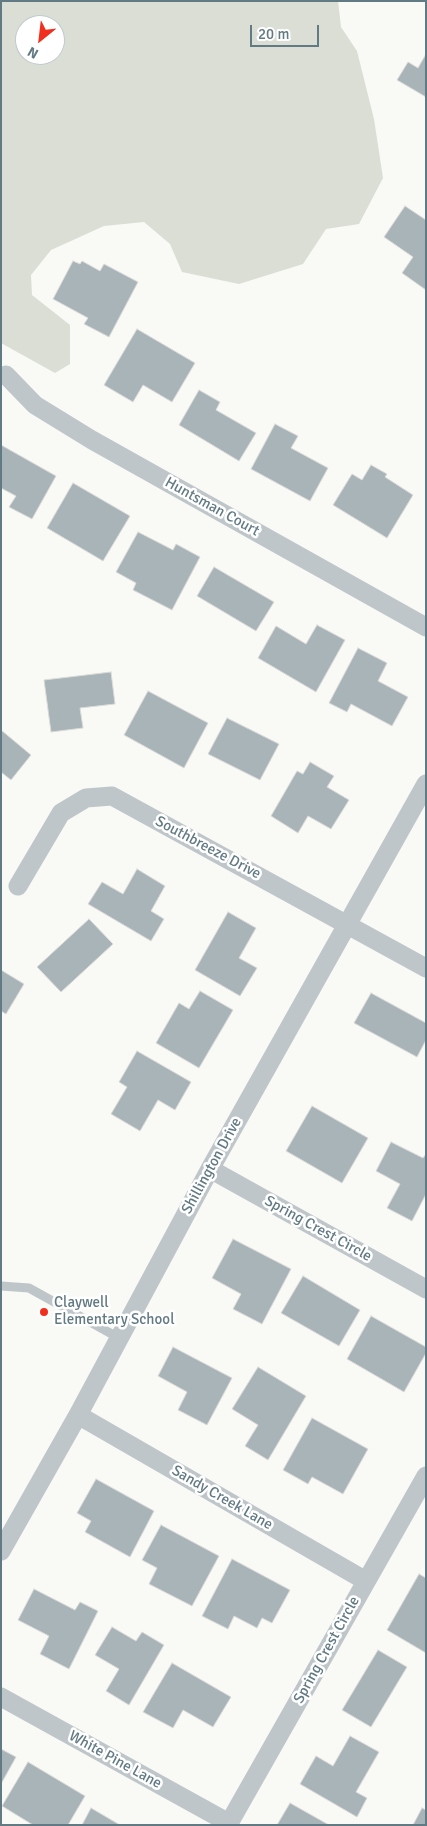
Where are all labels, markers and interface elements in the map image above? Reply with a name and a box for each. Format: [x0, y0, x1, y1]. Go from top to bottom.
north arrow [15, 15, 65, 65]
scale bar [252, 15, 321, 47]
text: 20 m [258, 25, 289, 43]
text: N [25, 43, 41, 62]
street label: Huntsman Court [162, 474, 262, 540]
street label: Southbreeze Drive [152, 813, 264, 883]
street label: Shillington Drive [178, 1115, 246, 1217]
street label: Spring Crest Circle [261, 1192, 375, 1266]
place label: Claywell Elementary School [54, 1294, 175, 1329]
marker: Claywell Elementary School [38, 1306, 50, 1318]
street label: Sandy Creek Lane [168, 1462, 276, 1534]
street label: Spring Crest Circle [290, 1593, 364, 1707]
street label: White Pine Lane [65, 1727, 165, 1793]

